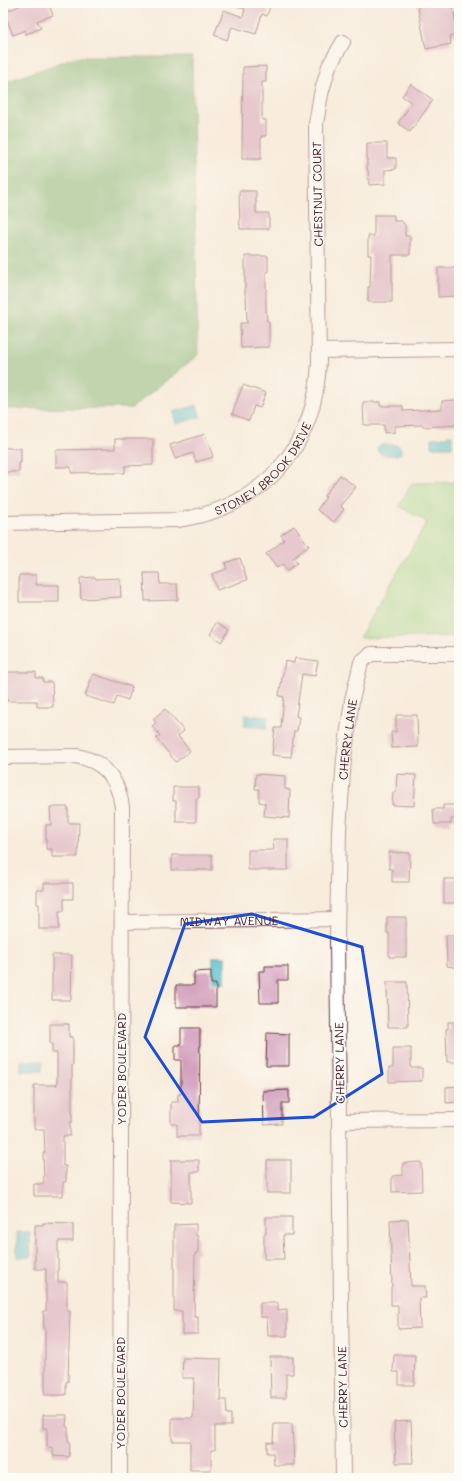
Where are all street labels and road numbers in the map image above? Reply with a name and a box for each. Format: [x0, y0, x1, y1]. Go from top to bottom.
street label: CHESTNUT COURT [308, 141, 326, 247]
street label: STONEY BROOK DRIVE [212, 419, 314, 518]
street label: CHERRY LANE [335, 698, 360, 781]
street label: MIDWAY AVENUE [180, 912, 278, 929]
street label: YODER BOULEVARD [113, 1013, 129, 1125]
street label: CHERRY LANE [330, 1022, 348, 1104]
street label: YODER BOULEVARD [112, 1337, 128, 1449]
street label: CHERRY LANE [333, 1346, 351, 1428]

